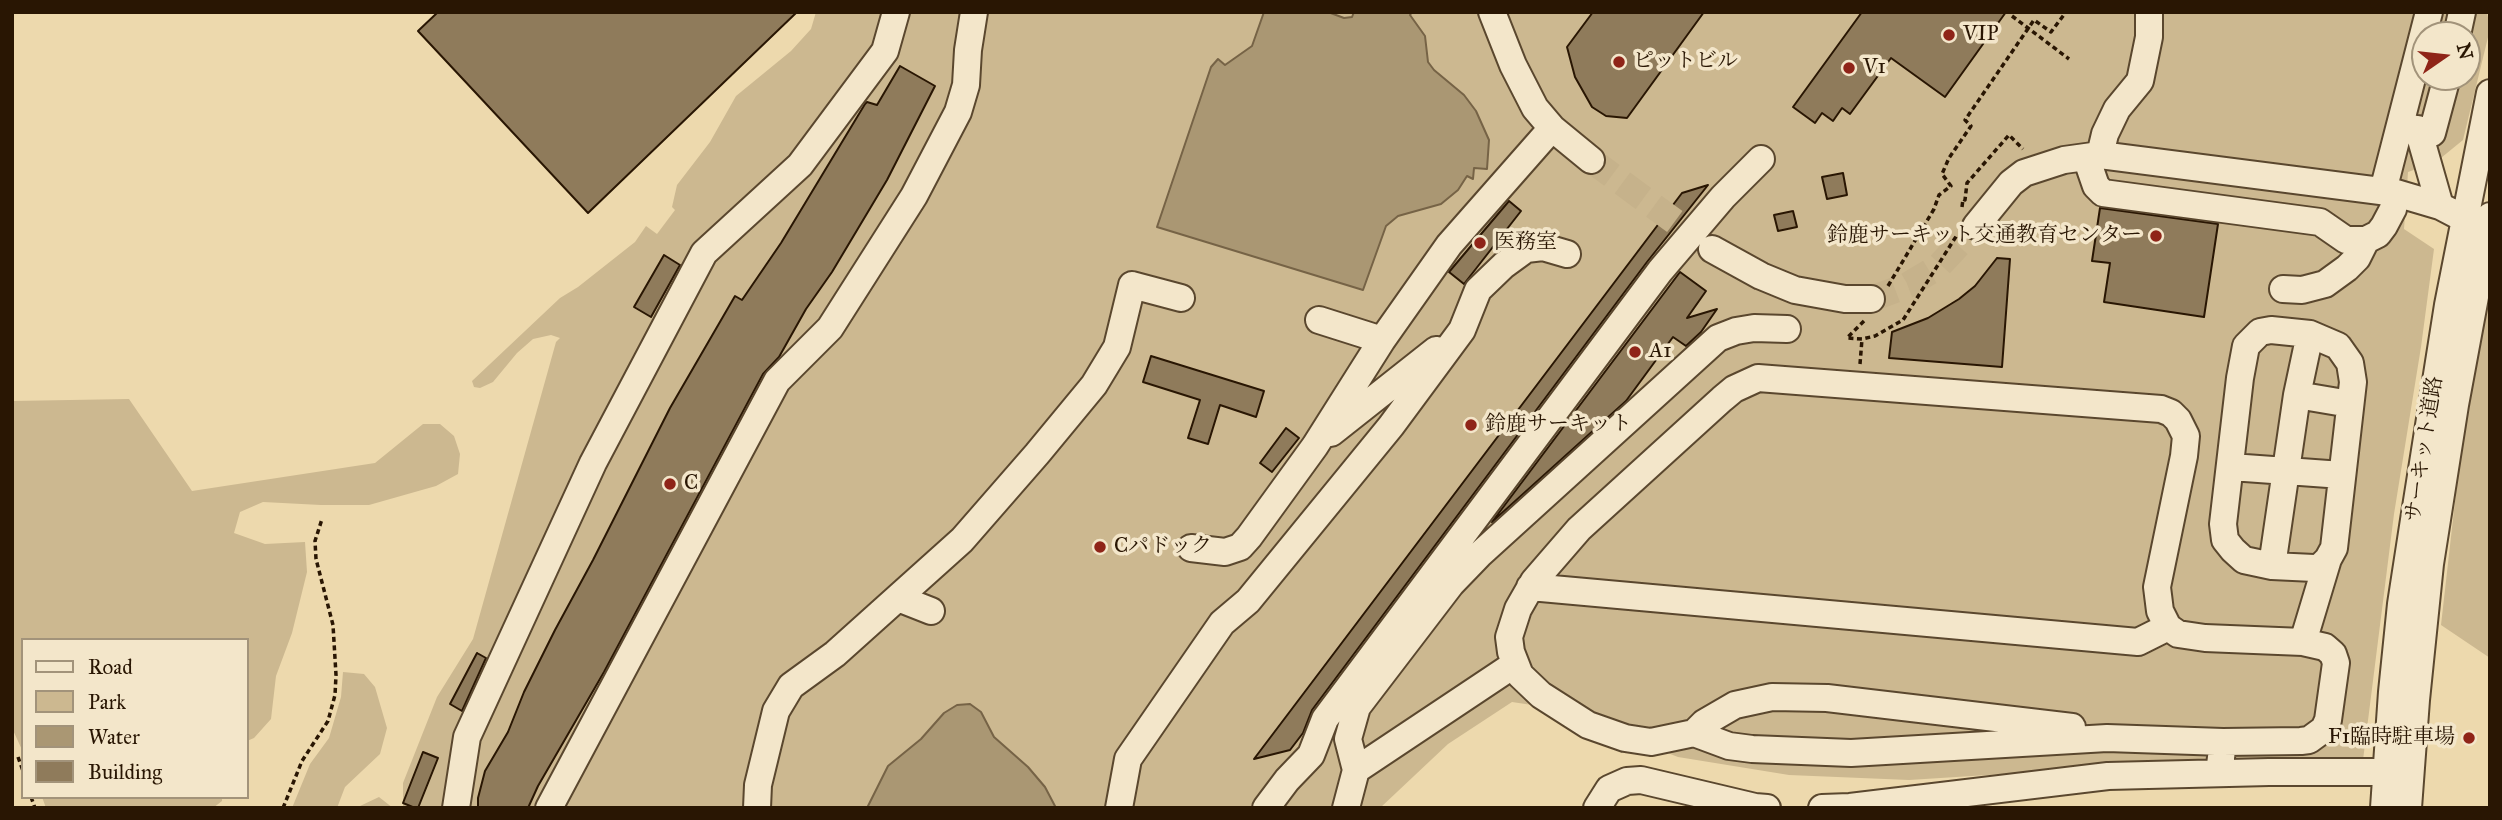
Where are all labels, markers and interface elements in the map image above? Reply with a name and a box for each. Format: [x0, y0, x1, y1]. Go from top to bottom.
north arrow [2411, 21, 2481, 91]
place label: VIP [1963, 22, 1999, 48]
marker: VIP [1941, 27, 1957, 43]
text: N [2452, 41, 2478, 62]
place label: ピットビル [1633, 49, 1738, 75]
marker: ピットビル [1611, 54, 1627, 70]
place label: V1 [1863, 55, 1886, 81]
marker: V1 [1841, 60, 1857, 76]
place label: 鈴鹿サーキット交通教育センター [1827, 223, 2142, 249]
marker: 鈴鹿サーキット交通教育センター [2148, 228, 2164, 244]
place label: 医務室 [1494, 230, 1557, 256]
marker: 医務室 [1472, 235, 1488, 251]
place label: A1 [1649, 339, 1671, 365]
marker: A1 [1627, 344, 1643, 360]
street label: サーキット道路 [2401, 374, 2449, 524]
place label: 鈴鹿サーキット [1485, 412, 1632, 438]
marker: 鈴鹿サーキット [1463, 417, 1479, 433]
place label: C [684, 471, 698, 497]
marker: C [662, 476, 678, 492]
place label: Cパドック [1114, 534, 1212, 560]
marker: Cパドック [1092, 539, 1108, 555]
legend [21, 638, 248, 799]
text: Road [88, 654, 133, 680]
text: Park [88, 689, 126, 715]
text: Water [88, 724, 140, 750]
place label: F1臨時駐車場 [2328, 725, 2455, 751]
marker: F1臨時駐車場 [2461, 730, 2477, 746]
text: Building [88, 759, 162, 785]

